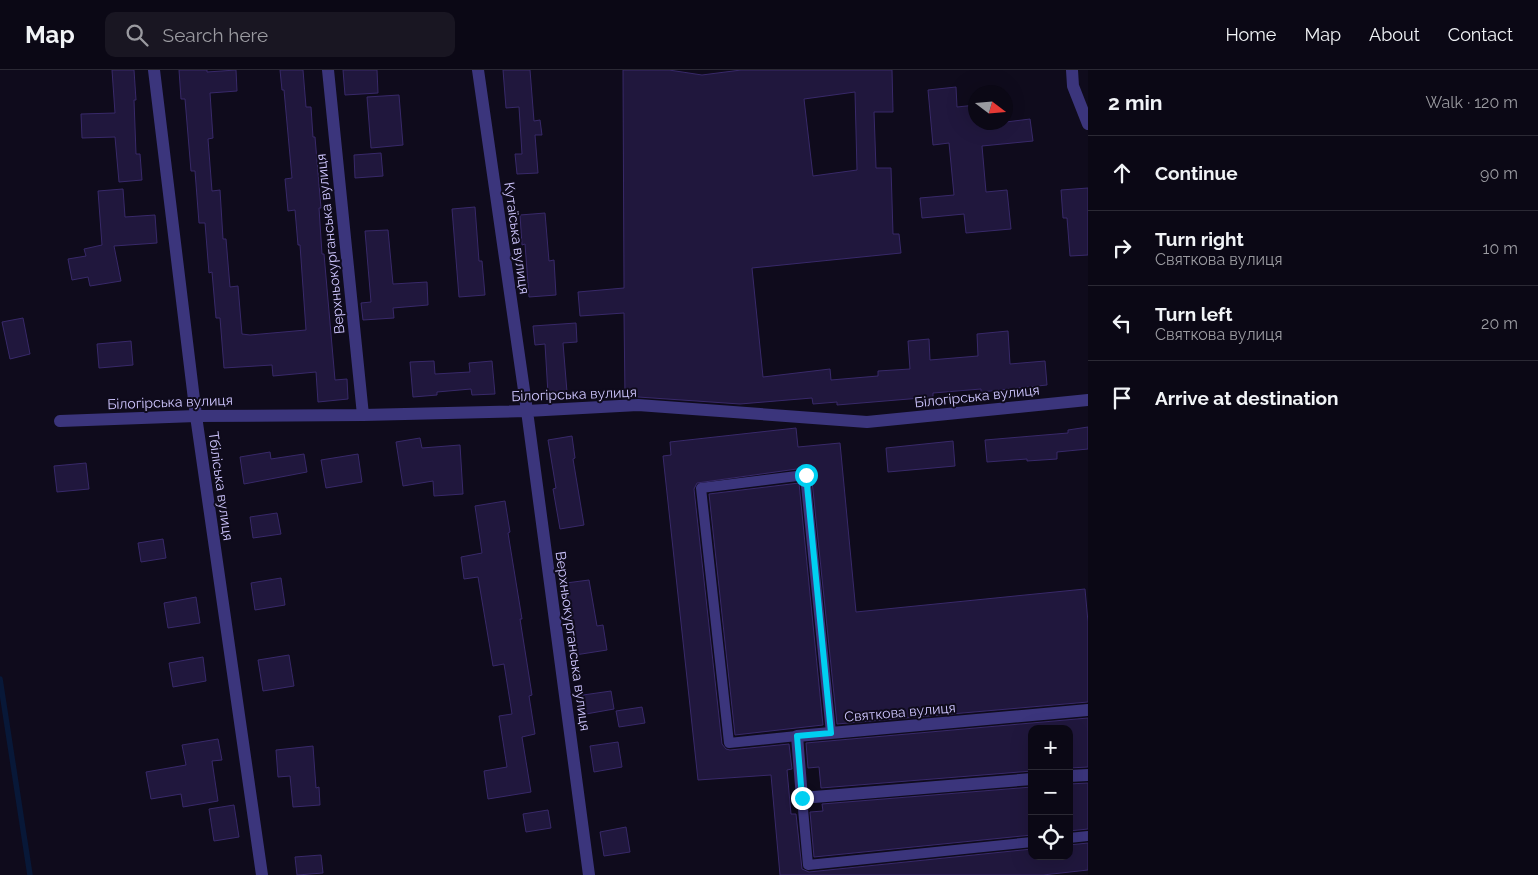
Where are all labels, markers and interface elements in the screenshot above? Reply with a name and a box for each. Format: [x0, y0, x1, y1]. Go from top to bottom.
search box [105, 12, 455, 57]
text: Map [25, 20, 75, 49]
icon: search [123, 21, 151, 49]
text: Search here [163, 24, 268, 46]
text: Home [1225, 24, 1276, 45]
text: Map [1304, 24, 1341, 45]
text: About [1369, 24, 1420, 45]
text: Contact [1448, 24, 1513, 45]
north arrow [968, 85, 1013, 130]
text: 2 min [1108, 90, 1162, 115]
text: Walk · 120 m [1426, 93, 1518, 112]
street label: Верхньокурганська вулиця [313, 153, 347, 335]
icon: ahead [1108, 159, 1136, 187]
text: Continue [1155, 162, 1238, 184]
text: 90 m [1480, 164, 1518, 183]
street label: Кутаїська вулиця [501, 181, 533, 295]
text: Turn right [1155, 228, 1244, 250]
icon: right [1108, 234, 1136, 262]
text: 10 m [1483, 239, 1518, 258]
text: Святкова вулиця [1155, 250, 1283, 269]
text: Turn left [1155, 303, 1232, 325]
icon: left [1108, 309, 1136, 337]
text: 20 m [1481, 314, 1518, 333]
text: Святкова вулиця [1155, 325, 1283, 344]
street label: Білогірська вулиця [914, 381, 1040, 411]
street label: Білогірська вулиця [511, 384, 637, 404]
icon: arrive [1108, 384, 1136, 412]
text: Arrive at destination [1155, 387, 1339, 409]
street label: Білогірська вулиця [107, 392, 233, 412]
street label: Тбіліська вулиця [205, 430, 237, 542]
route start [795, 464, 818, 487]
street label: Верхньокурганська вулиця [552, 550, 594, 732]
street label: Святкова вулиця [844, 699, 956, 725]
map controls [1028, 725, 1073, 860]
button: + [1028, 725, 1073, 770]
button: − [1028, 770, 1073, 815]
route end [791, 787, 814, 810]
button: locate [1028, 815, 1073, 860]

